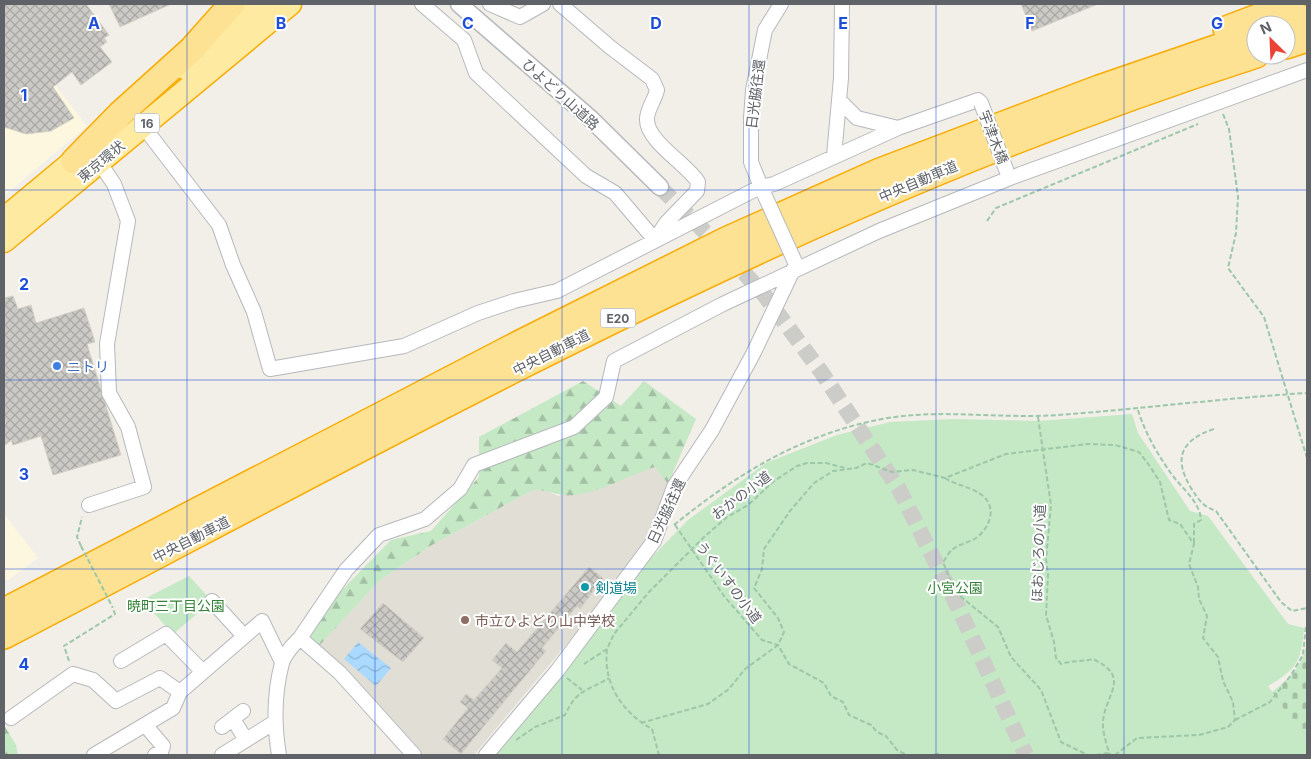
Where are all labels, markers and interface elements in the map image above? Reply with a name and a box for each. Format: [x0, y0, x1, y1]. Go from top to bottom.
text: A [88, 13, 100, 33]
text: B [276, 13, 286, 33]
text: C [462, 13, 474, 33]
text: D [650, 13, 662, 33]
text: E [838, 13, 848, 33]
text: F [1025, 13, 1035, 33]
text: G [1211, 13, 1223, 33]
north arrow [1246, 15, 1296, 65]
text: N [1257, 18, 1274, 38]
street label: ひよどり山道路 [519, 55, 603, 133]
street label: 日光脇往還 [742, 58, 768, 130]
text: 1 [21, 85, 27, 105]
street label: 宇津木橋 [976, 108, 1012, 166]
road number: 16 [134, 114, 160, 132]
street label: 東京環状 [74, 136, 128, 186]
street label: 中央自動車道 [876, 157, 960, 205]
text: 2 [19, 274, 29, 294]
road number: E20 [600, 308, 636, 328]
street label: 中央自動車道 [510, 325, 592, 379]
place label: ニトリ [67, 358, 109, 375]
marker: ニトリ [51, 360, 63, 372]
text: 3 [19, 464, 29, 484]
street label: おかの小道 [708, 467, 774, 523]
street label: 日光脇往還 [644, 476, 688, 546]
street label: ほおじろの小道 [1028, 504, 1048, 602]
street label: 中央自動車道 [150, 512, 232, 566]
street label: うぐいすの小道 [693, 538, 765, 626]
place label: 剣道場 [595, 579, 637, 596]
park label: 小宮公園 [927, 579, 983, 596]
marker: 剣道場 [579, 581, 591, 593]
park label: 暁町三丁目公園 [127, 597, 225, 614]
place label: 市立ひよどり山中学校 [475, 612, 615, 629]
marker: 市立ひよどり山中学校 [459, 614, 471, 626]
text: 4 [19, 654, 30, 674]

